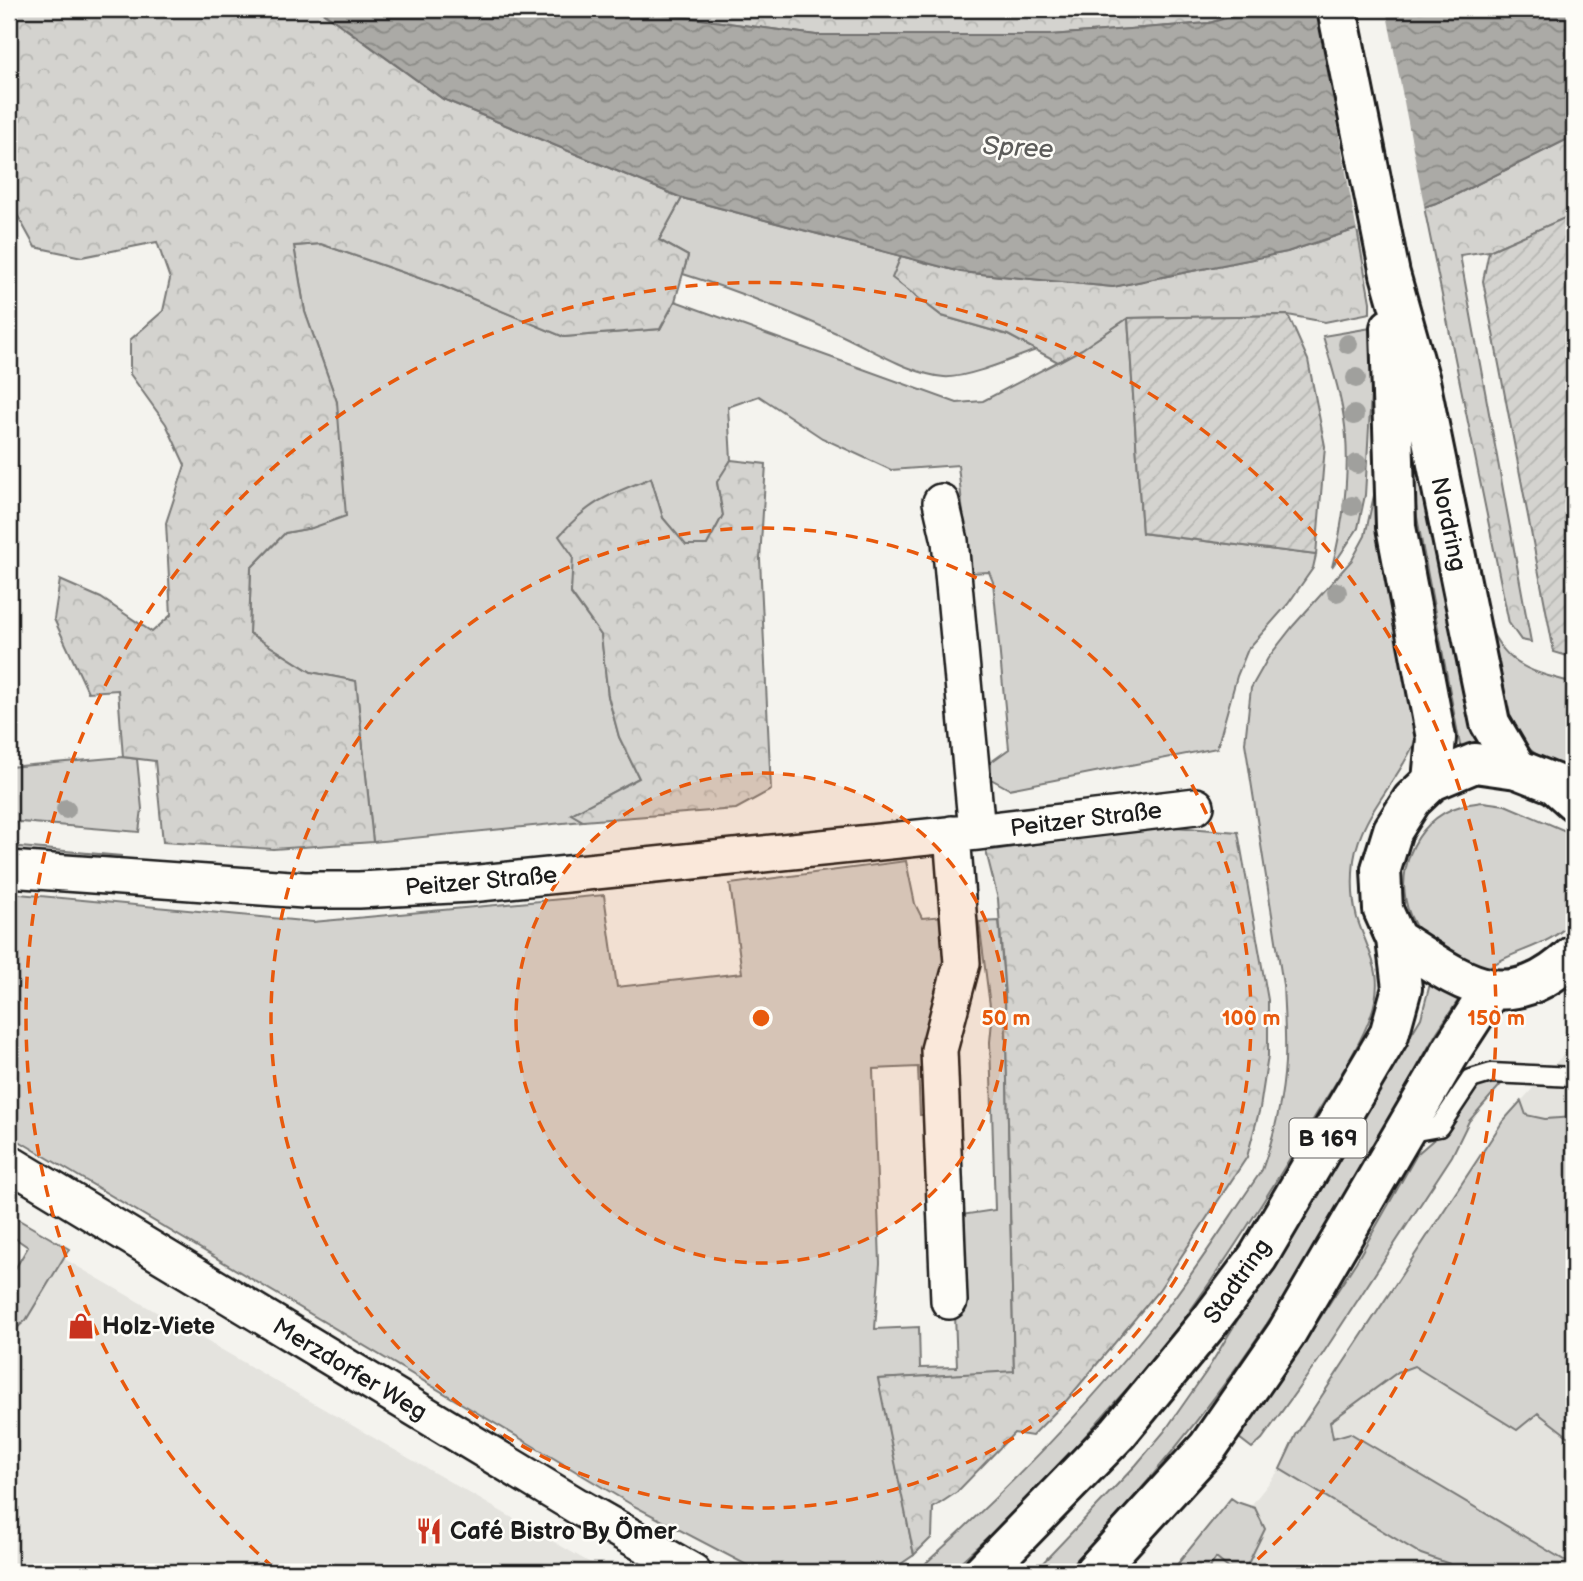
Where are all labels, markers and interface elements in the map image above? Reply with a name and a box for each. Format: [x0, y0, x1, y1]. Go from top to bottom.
water label: Spree [981, 131, 1054, 166]
street label: Nordring [1424, 474, 1473, 574]
street label: Peitzer Straße [1009, 796, 1164, 843]
street label: Peitzer Straße [404, 860, 558, 903]
centre of rings [749, 1006, 773, 1030]
text: 50 m [982, 1006, 1030, 1031]
text: 100 m [1222, 1006, 1280, 1031]
text: 150 m [1467, 1006, 1525, 1031]
road number: B 169 [1290, 1119, 1366, 1158]
street label: Stadtring [1198, 1233, 1277, 1330]
shop icon: Holz-Viete [66, 1311, 96, 1341]
place label: Holz-Viete [102, 1312, 215, 1341]
street label: Merzdorfer Weg [267, 1312, 432, 1427]
restaurant icon: Café Bistro By Ömer [414, 1516, 444, 1546]
place label: Café Bistro By Ömer [450, 1516, 677, 1546]

